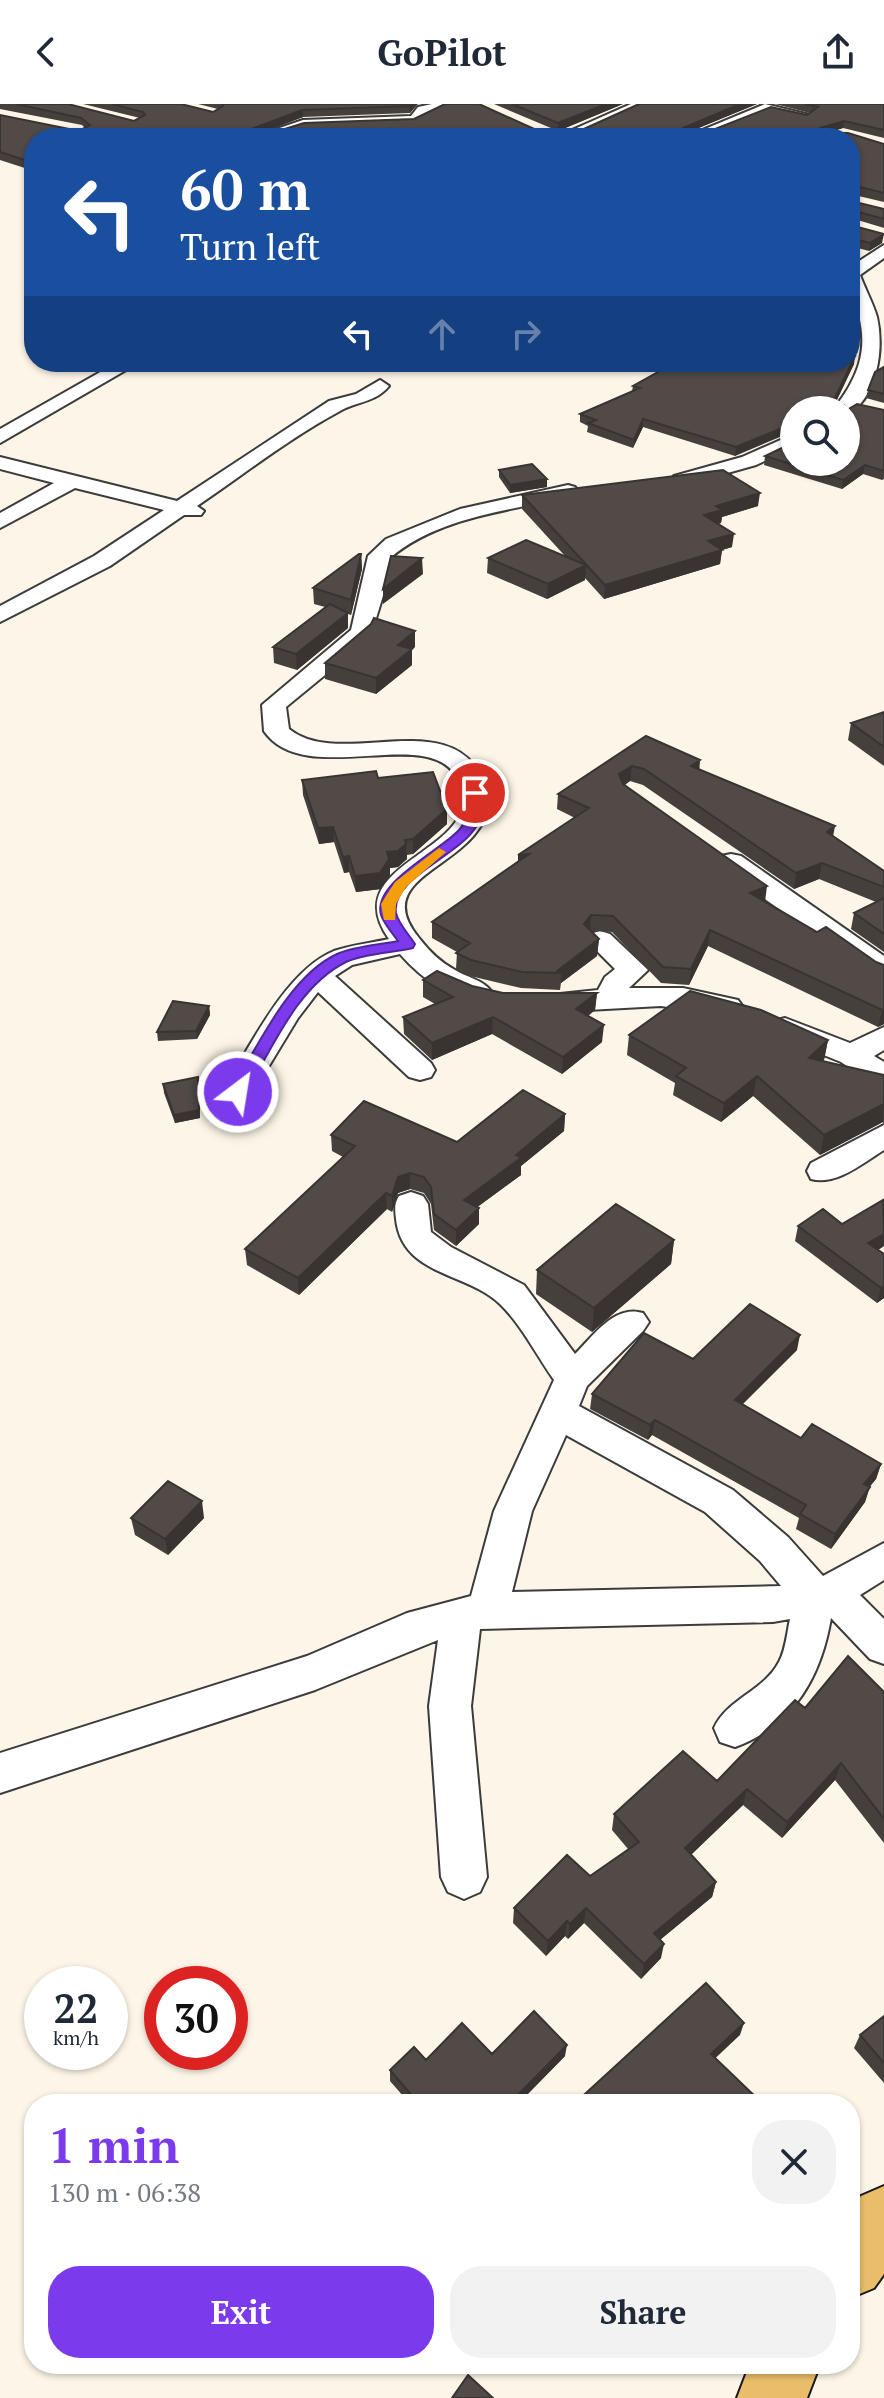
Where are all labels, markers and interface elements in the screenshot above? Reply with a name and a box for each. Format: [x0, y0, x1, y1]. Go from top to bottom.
text: GoPilot [377, 29, 507, 76]
icon: back [24, 30, 68, 74]
icon: share [816, 30, 860, 74]
text: 60 m [180, 152, 310, 226]
icon: left [48, 160, 152, 264]
text: Turn left [180, 223, 320, 270]
icon: left [336, 312, 380, 356]
icon: ahead [420, 312, 464, 356]
icon: right [504, 312, 548, 356]
map controls [780, 396, 860, 476]
button: search [780, 396, 860, 476]
pin [441, 759, 509, 827]
icon: arrive [453, 771, 497, 815]
position arrow [196, 1050, 280, 1134]
speed limit sign: 30 [144, 1966, 248, 2070]
text: 22 [53, 1981, 99, 2034]
text: km/h [53, 2024, 99, 2051]
text: 1 min [48, 2113, 179, 2177]
button: close [752, 2120, 836, 2204]
text: 130 m · 06:38 [48, 2175, 201, 2209]
button: Exit [48, 2266, 434, 2358]
button: Share [450, 2266, 836, 2358]

